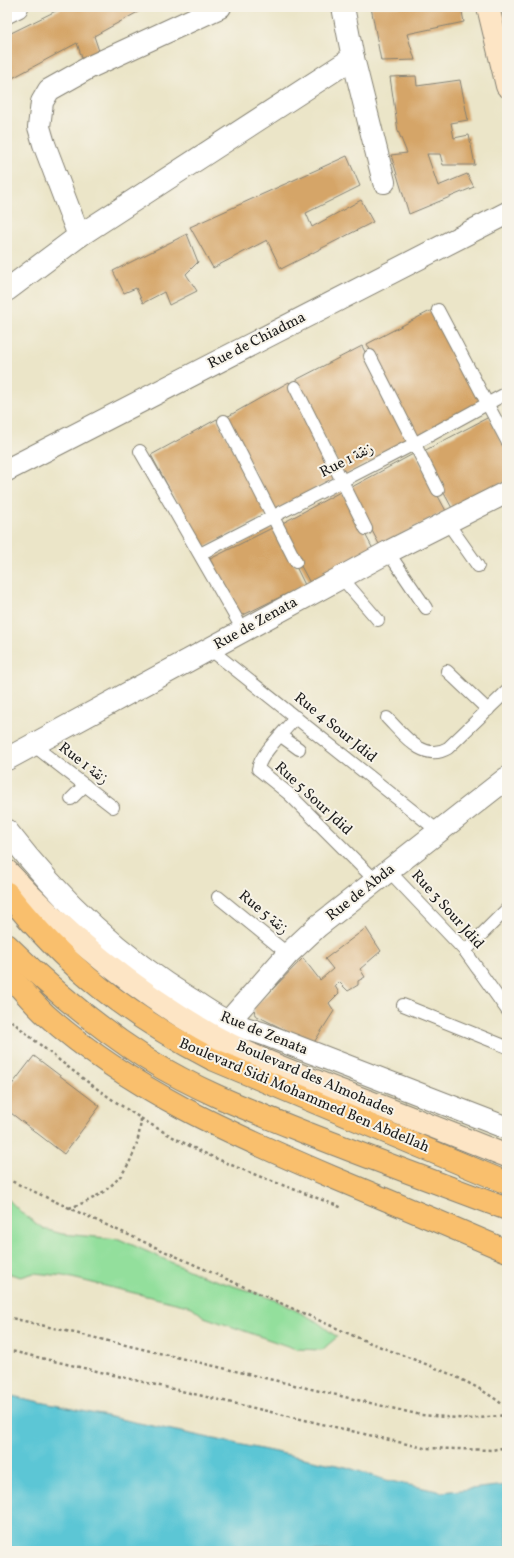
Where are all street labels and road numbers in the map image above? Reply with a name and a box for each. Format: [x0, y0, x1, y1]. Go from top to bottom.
street label: Rue de Chiadma [204, 307, 310, 375]
street label: Rue 1 زنقة [316, 439, 378, 483]
street label: Rue de Zenata [210, 592, 302, 656]
street label: Rue 4 Sour Jdid [289, 688, 381, 768]
street label: Rue 1 زنقة [54, 738, 112, 790]
street label: Rue 5 Sour Jdid [269, 757, 357, 841]
street label: Rue de Abda [322, 859, 400, 927]
street label: Rue 3 Sour Jdid [406, 866, 488, 954]
street label: Rue 5 زنقة [234, 886, 292, 940]
street label: Rue de Zenata [217, 1007, 311, 1061]
street label: Boulevard Sidi Mohammed Ben Abdellah [175, 1034, 433, 1158]
street label: Boulevard des Almohades [233, 1036, 397, 1122]

